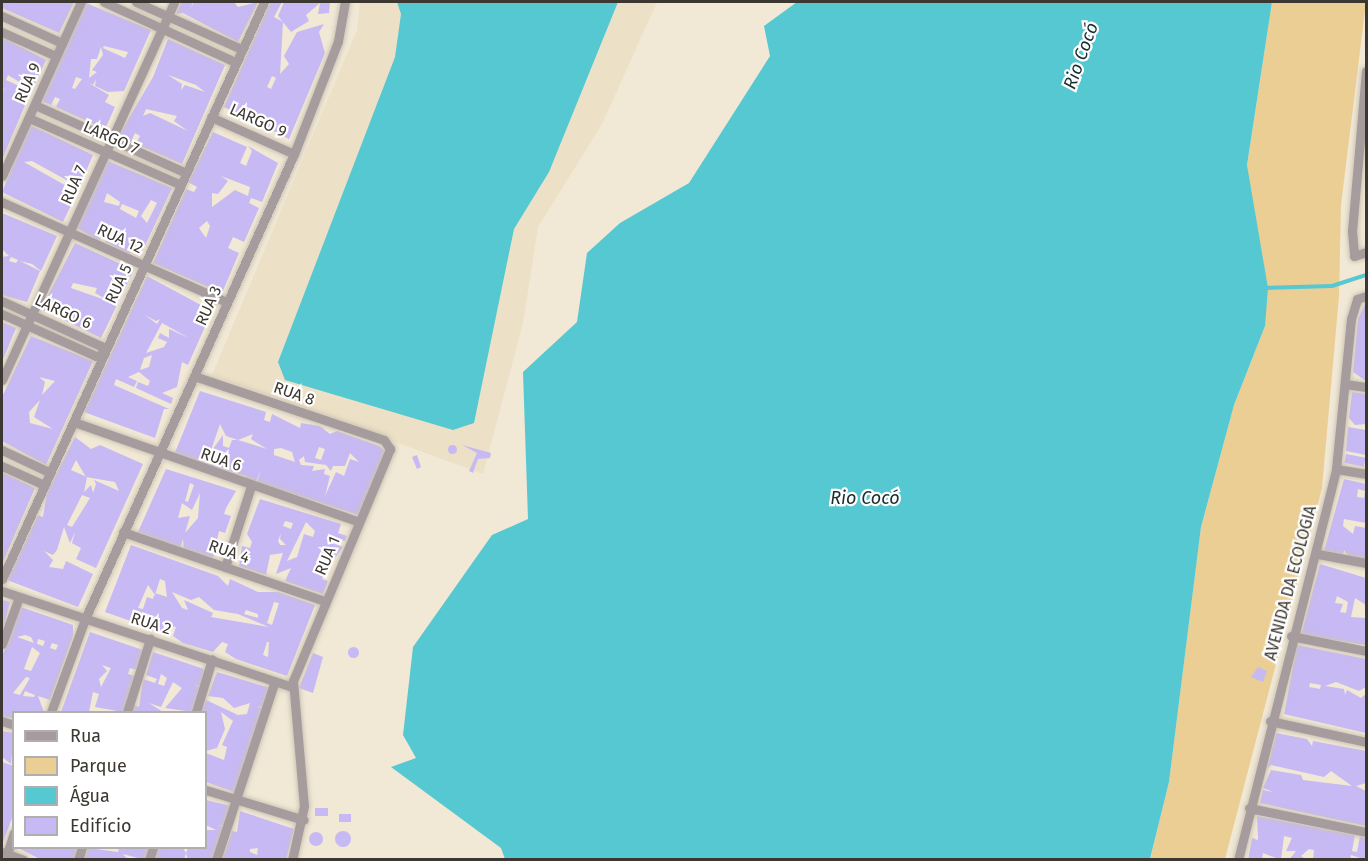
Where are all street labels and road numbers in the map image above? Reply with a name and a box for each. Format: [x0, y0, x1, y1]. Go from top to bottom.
street label: RUA 9 [11, 60, 45, 106]
street label: LARGO 9 [226, 100, 290, 142]
street label: LARGO 7 [80, 117, 142, 159]
street label: RUA 7 [57, 163, 91, 207]
street label: RUA 12 [94, 220, 146, 258]
street label: RUA 5 [102, 261, 136, 307]
street label: RUA 3 [192, 283, 226, 329]
street label: LARGO 6 [31, 290, 95, 334]
street label: RUA 8 [271, 378, 317, 410]
street label: RUA 6 [198, 444, 244, 476]
street label: AVENIDA DA ECOLOGIA [1261, 503, 1321, 663]
street label: RUA 1 [311, 534, 345, 578]
street label: RUA 4 [206, 536, 252, 568]
street label: RUA 2 [128, 609, 174, 639]

